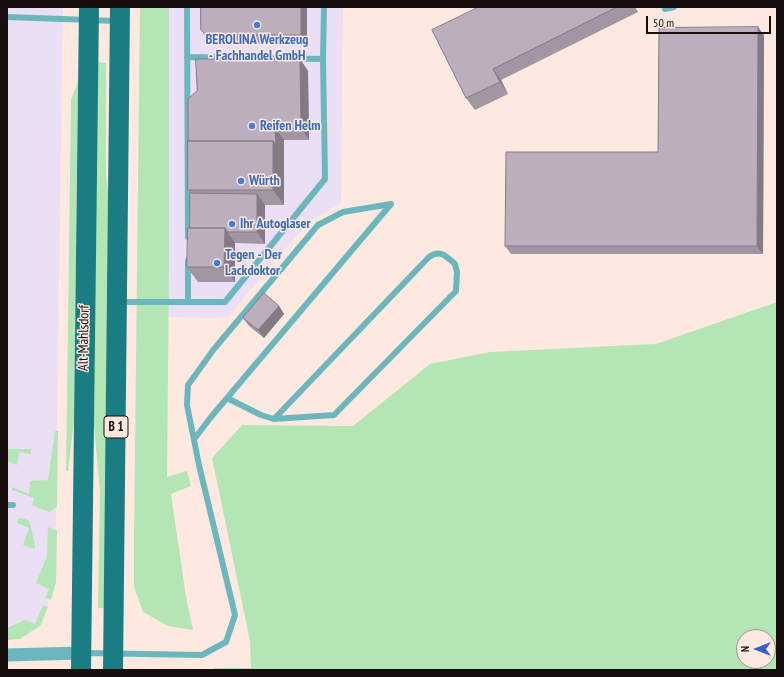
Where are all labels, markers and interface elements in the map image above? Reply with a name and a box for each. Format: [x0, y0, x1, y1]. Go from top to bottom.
scale bar [648, 8, 773, 34]
text: 50 m [653, 15, 674, 30]
marker: BEROLINA Werkzeug - Fachhandel GmbH [252, 20, 262, 30]
place label: BEROLINA Werkzeug - Fachhandel GmbH [206, 32, 308, 64]
place label: Reifen Helm [260, 118, 321, 134]
marker: Reifen Helm [247, 121, 257, 131]
place label: Würth [249, 173, 280, 189]
marker: Würth [236, 176, 246, 186]
place label: Ihr Autoglaser [240, 216, 311, 232]
marker: Ihr Autoglaser [227, 219, 237, 229]
place label: Tegen - Der Lackdoktor [225, 247, 282, 280]
marker: Tegen - Der Lackdoktor [212, 258, 222, 268]
street label: Alt-Mahlsdorf [75, 305, 93, 371]
road number: B 1 [104, 416, 128, 438]
north arrow [736, 629, 776, 669]
text: N [738, 646, 752, 652]

